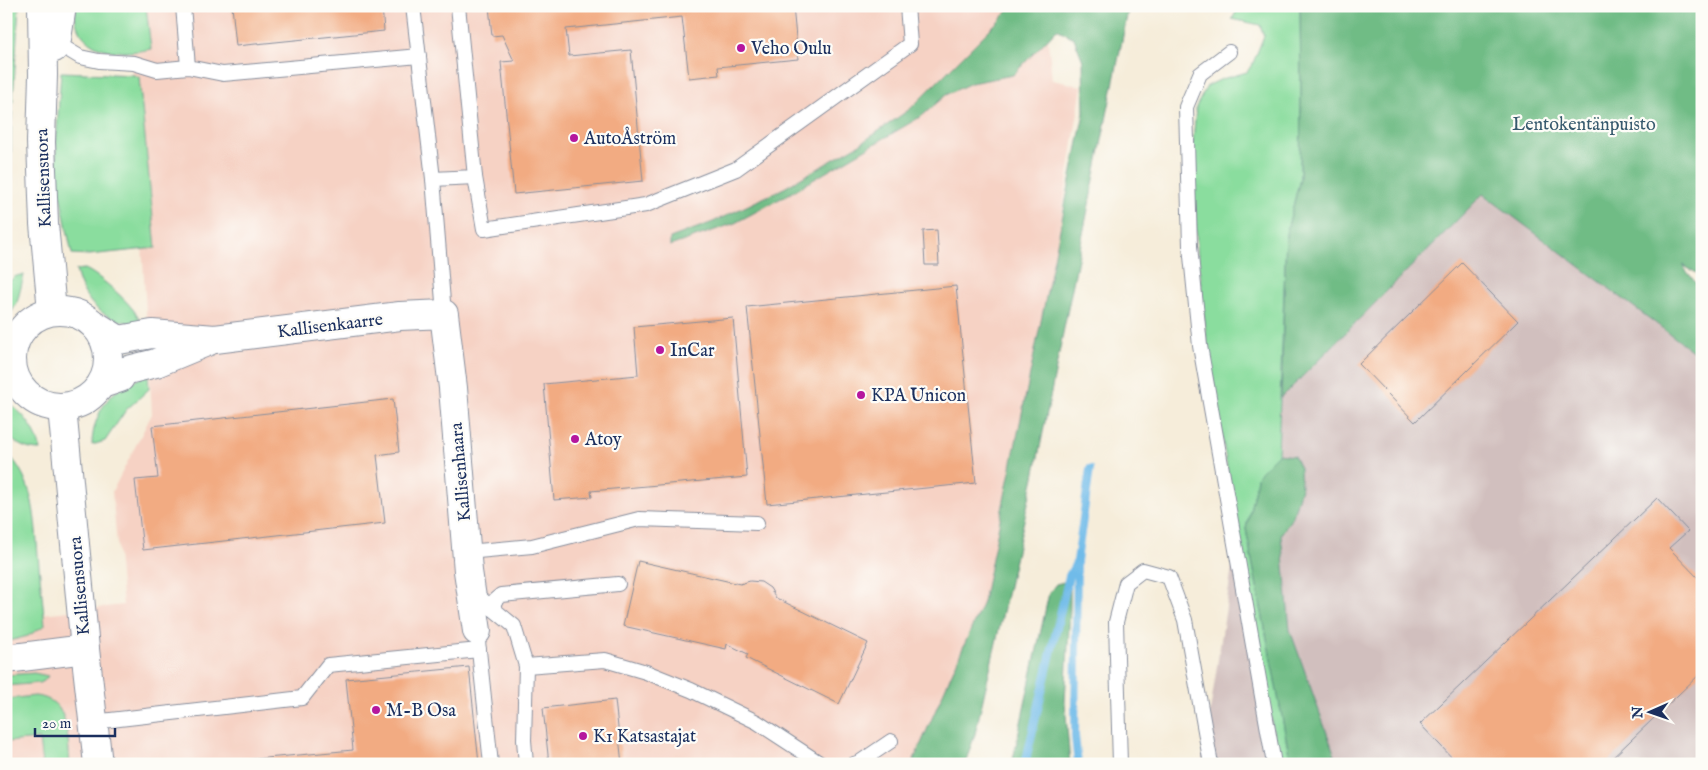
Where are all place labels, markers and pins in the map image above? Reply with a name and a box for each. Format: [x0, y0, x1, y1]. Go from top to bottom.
place label: Veho Oulu [750, 38, 832, 61]
marker: Veho Oulu [735, 42, 747, 54]
place label: AutoÅström [583, 126, 676, 151]
marker: AutoÅström [568, 132, 580, 144]
place label: InCar [670, 340, 715, 363]
marker: InCar [654, 344, 666, 356]
place label: KPA Unicon [871, 385, 967, 408]
marker: KPA Unicon [855, 389, 867, 401]
place label: Atoy [584, 429, 622, 452]
marker: Atoy [569, 433, 581, 445]
place label: M-B Osa [386, 700, 456, 723]
marker: M-B Osa [370, 704, 382, 716]
place label: K1 Katsastajat [593, 726, 696, 749]
marker: K1 Katsastajat [577, 730, 589, 742]

